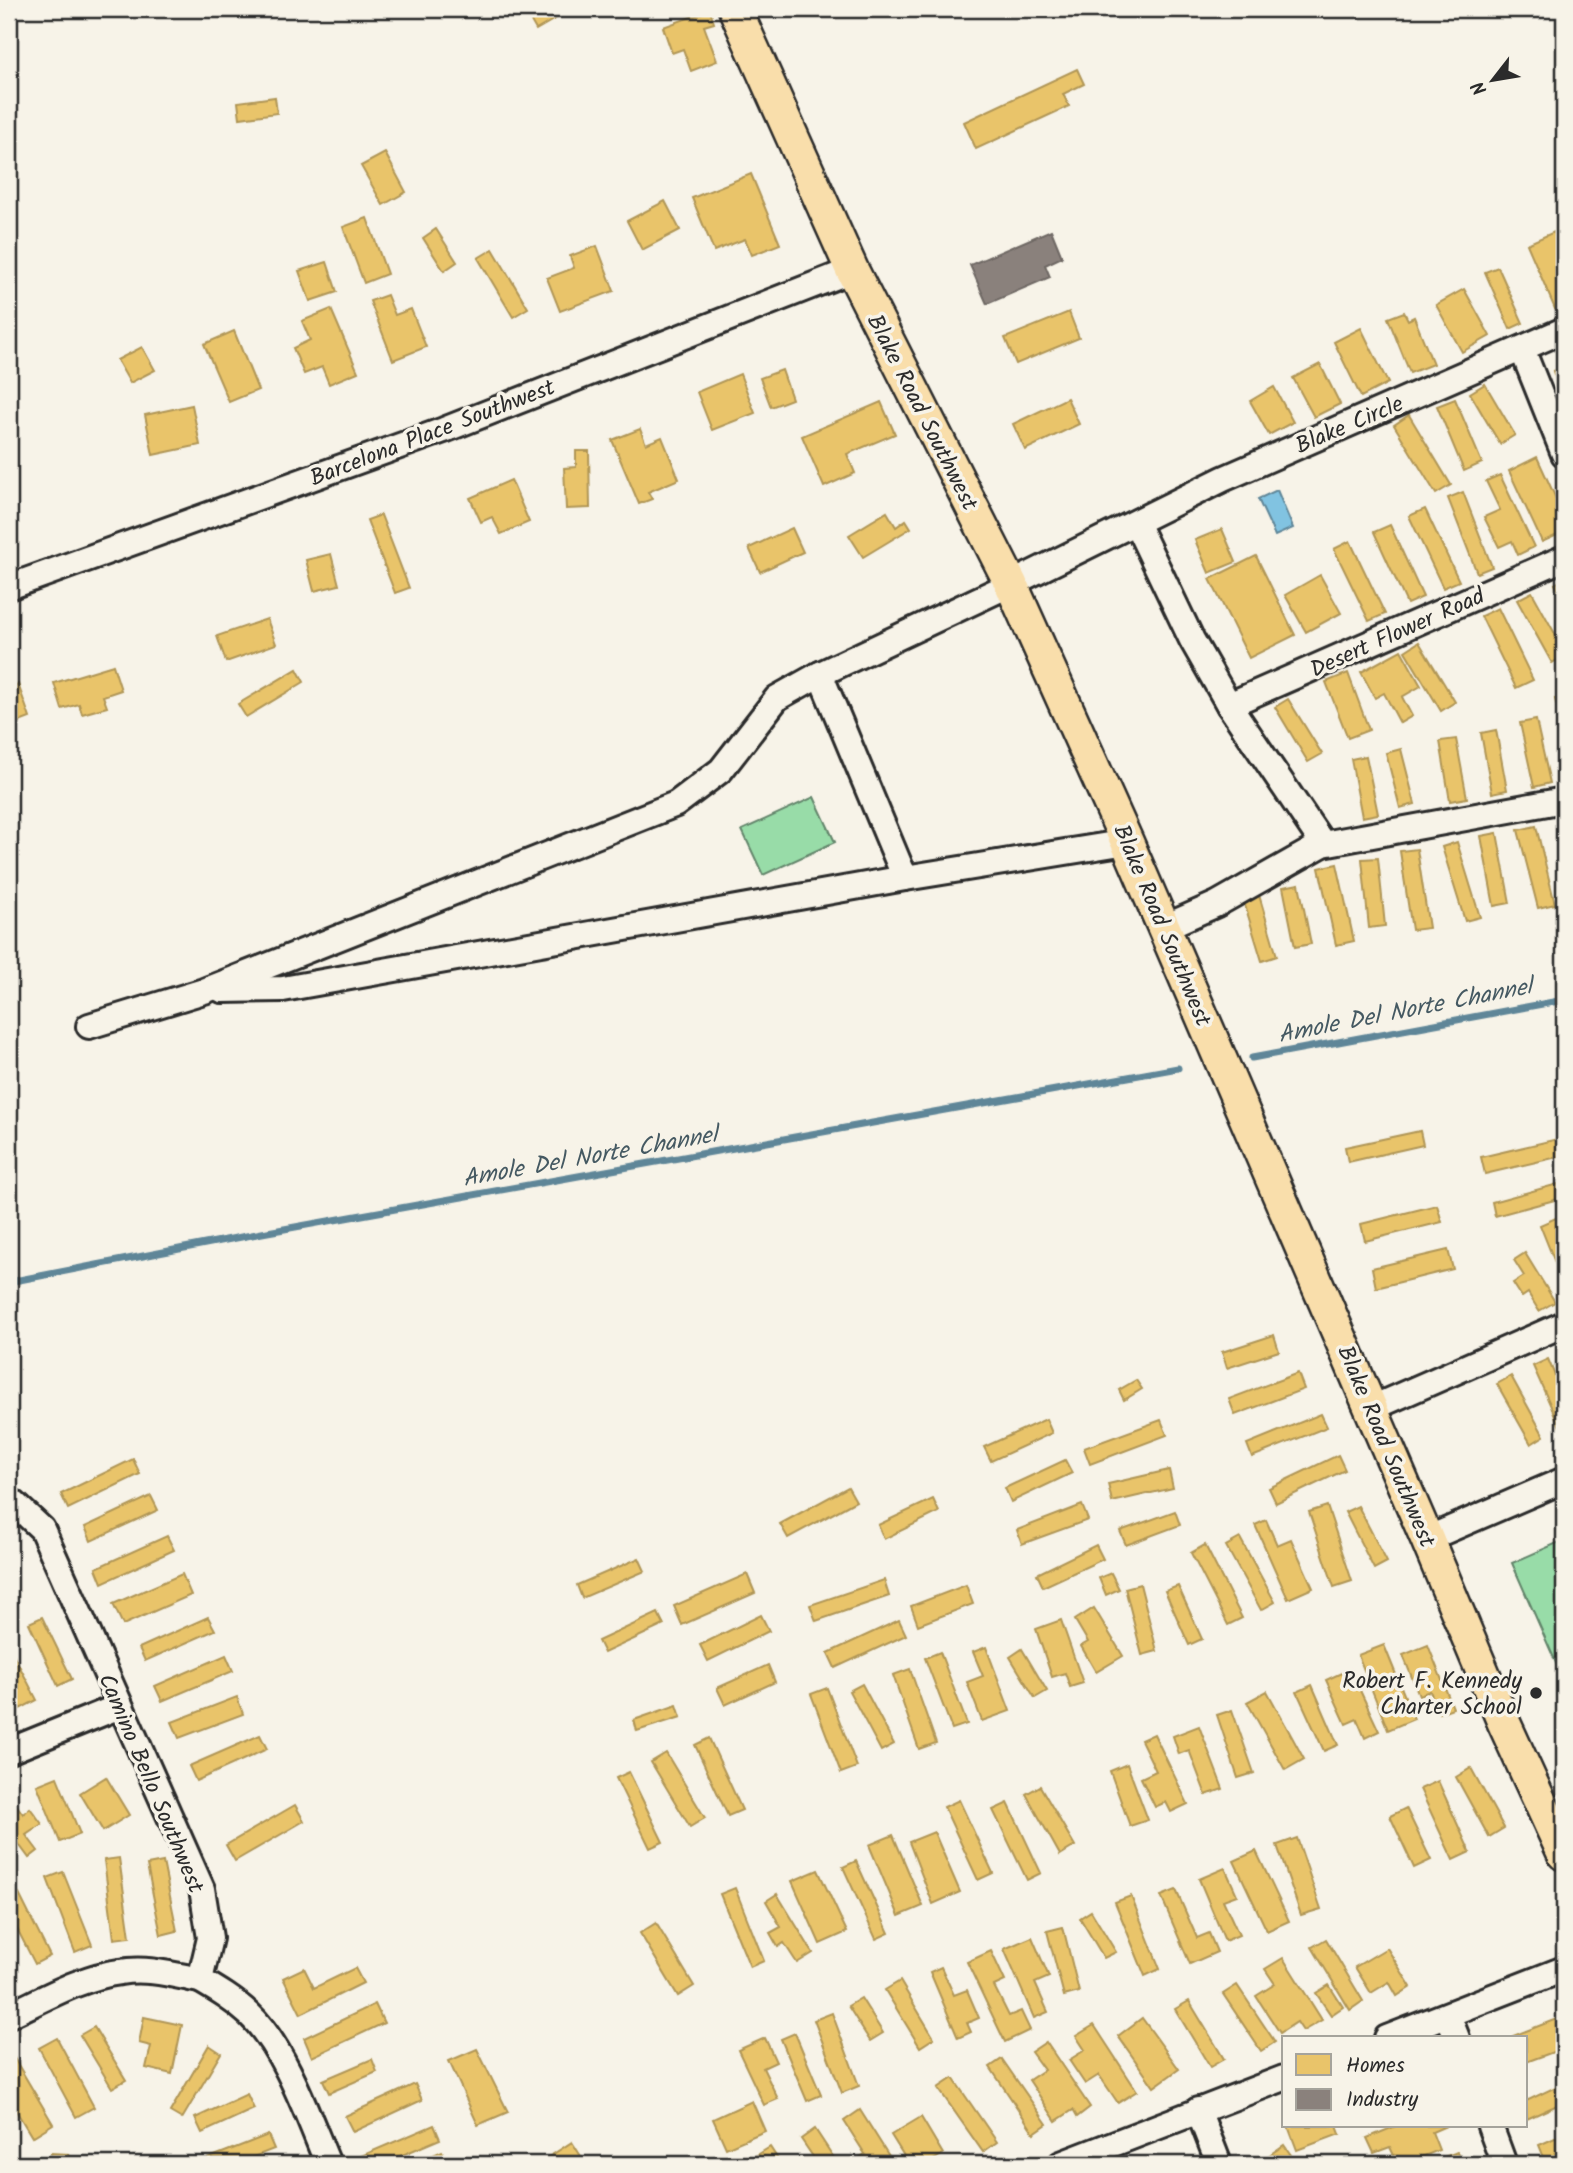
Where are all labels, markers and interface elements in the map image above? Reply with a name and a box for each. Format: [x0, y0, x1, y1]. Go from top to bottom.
north arrow [1458, 46, 1528, 116]
text: N [1464, 75, 1496, 101]
street label: Blake Road Southwest [856, 308, 987, 518]
street label: Barcelona Place Southwest [305, 370, 562, 497]
street label: Blake Circle [1290, 387, 1410, 465]
street label: Desert Flower Road [1305, 579, 1491, 688]
street label: Blake Road Southwest [1102, 819, 1220, 1033]
water label: Amole Del Norte Channel [1275, 967, 1540, 1055]
water label: Amole Del Norte Channel [460, 1115, 725, 1199]
street label: Blake Road Southwest [1326, 1340, 1444, 1554]
place label: Robert F. Kennedy Charter School [1342, 1664, 1522, 1726]
street label: Camino Bello Southwest [88, 1668, 213, 1900]
marker: Robert F. Kennedy Charter School [1528, 1685, 1544, 1701]
legend [1282, 2036, 1528, 2128]
text: Homes [1346, 2050, 1405, 2083]
text: Industry [1346, 2084, 1418, 2117]

